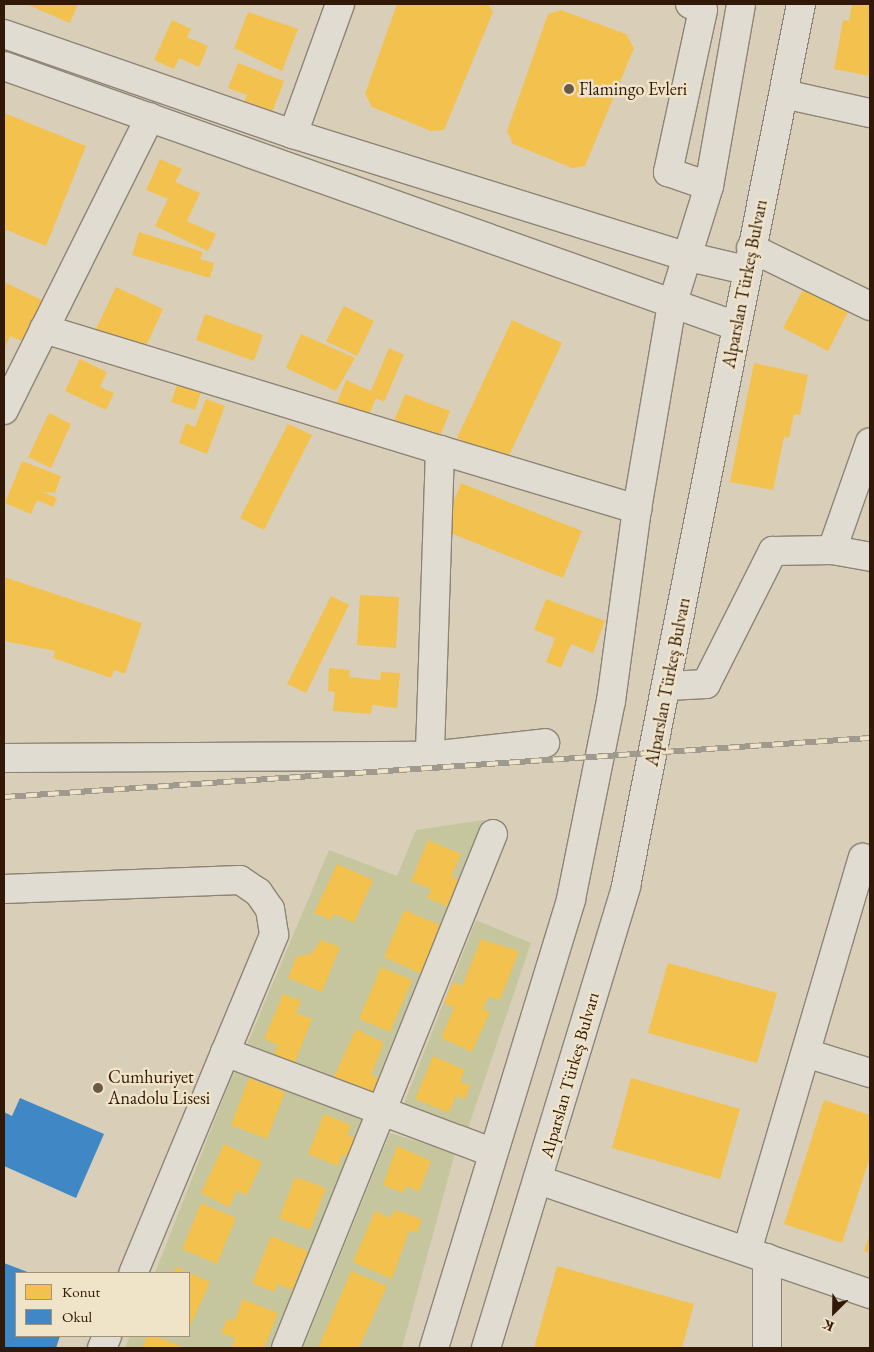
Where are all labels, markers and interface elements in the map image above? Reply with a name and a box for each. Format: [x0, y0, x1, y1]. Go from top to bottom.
place label: Flamingo Evleri [579, 78, 687, 100]
marker: Flamingo Evleri [563, 83, 575, 95]
street label: Alparslan Türkeş Bulvarı [718, 198, 772, 370]
street label: Alparslan Türkeş Bulvarı [641, 596, 695, 768]
street label: Alparslan Türkeş Bulvarı [536, 990, 604, 1160]
place label: Cumhuriyet Anadolu Lisesi [108, 1067, 210, 1110]
marker: Cumhuriyet Anadolu Lisesi [92, 1082, 104, 1094]
legend [15, 1272, 190, 1337]
text: Konut [62, 1282, 100, 1301]
north arrow [809, 1287, 859, 1337]
text: Okul [62, 1307, 92, 1326]
text: K [820, 1315, 837, 1336]

